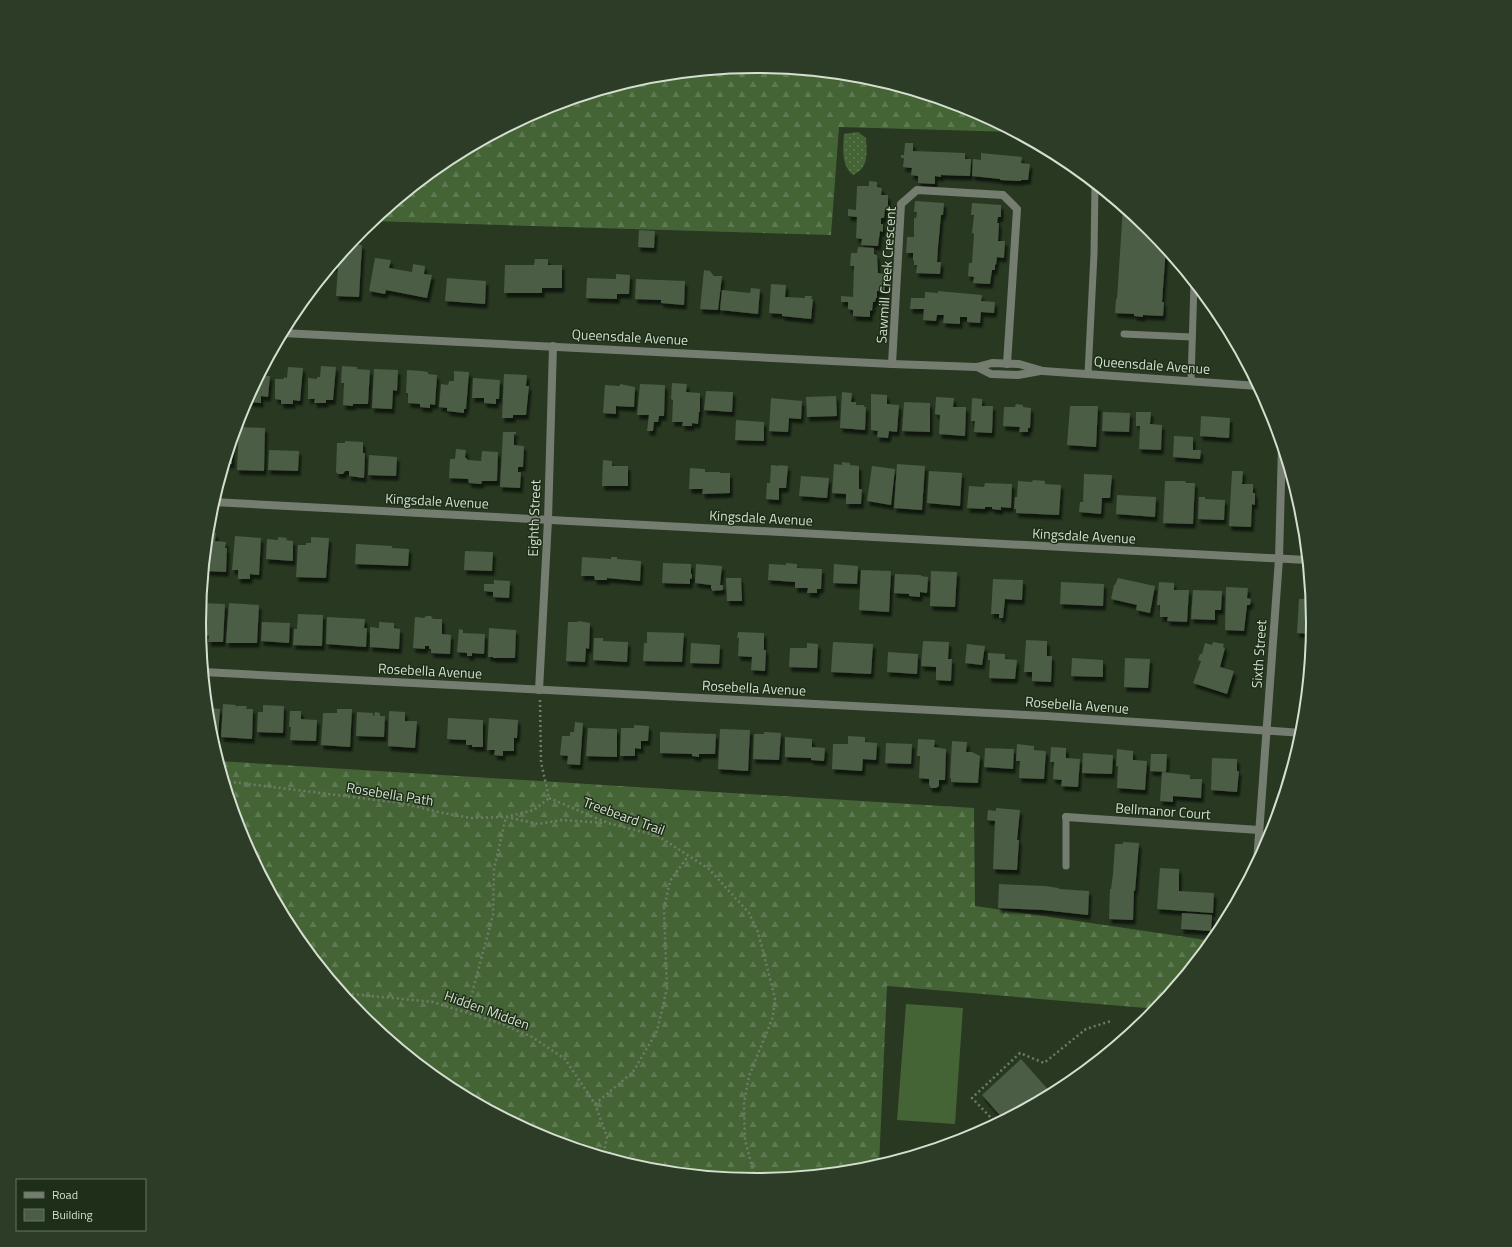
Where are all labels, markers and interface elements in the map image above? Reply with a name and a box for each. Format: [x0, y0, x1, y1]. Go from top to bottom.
street label: Sawmill Creek Crescent [870, 206, 901, 344]
street label: Queensdale Avenue [571, 323, 689, 350]
street label: Queensdale Avenue [1093, 350, 1211, 379]
street label: Eighth Street [522, 479, 545, 557]
street label: Kingsdale Avenue [385, 487, 489, 514]
street label: Kingsdale Avenue [709, 504, 813, 531]
street label: Kingsdale Avenue [1032, 522, 1136, 549]
street label: Sixth Street [1246, 619, 1271, 689]
street label: Rosebella Avenue [377, 657, 483, 684]
street label: Rosebella Avenue [701, 674, 807, 701]
street label: Rosebella Avenue [1024, 690, 1130, 719]
street label: Rosebella Path [345, 776, 435, 811]
street label: Treebeard Trail [580, 791, 668, 840]
street label: Bellmanor Court [1115, 797, 1212, 824]
street label: Hidden Midden [442, 984, 533, 1035]
legend [16, 1179, 146, 1231]
text: Road [52, 1185, 78, 1204]
text: Building [52, 1205, 93, 1224]

